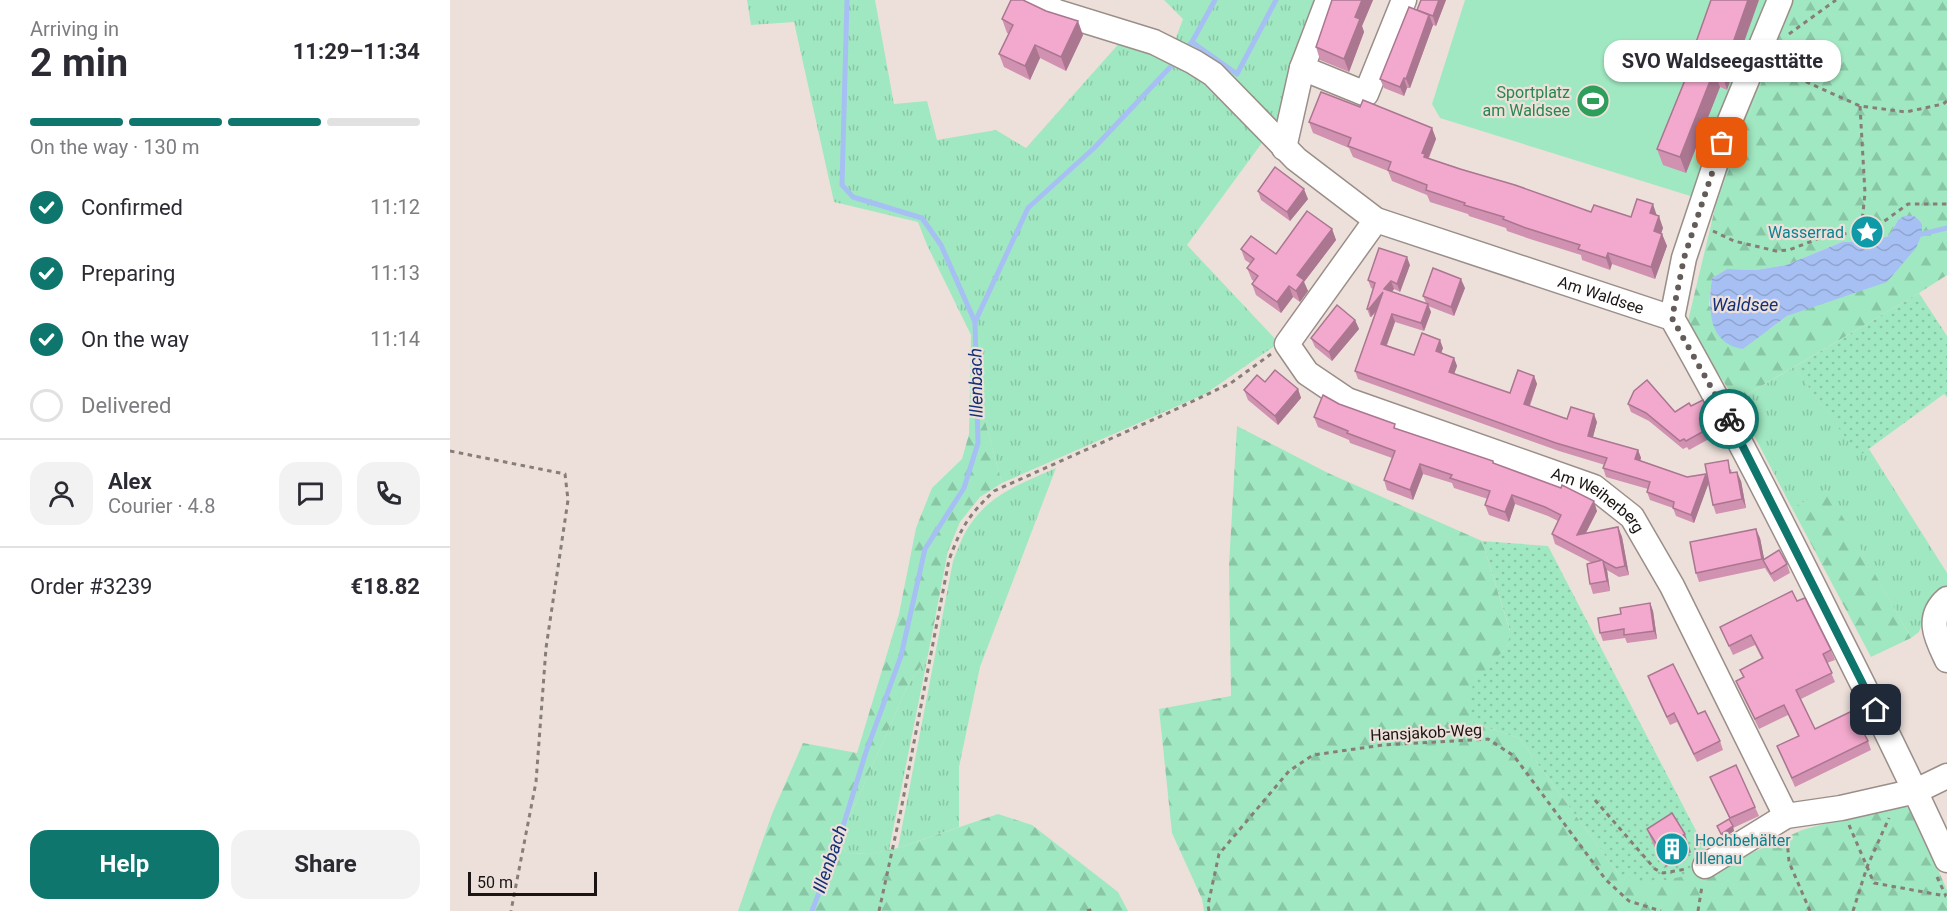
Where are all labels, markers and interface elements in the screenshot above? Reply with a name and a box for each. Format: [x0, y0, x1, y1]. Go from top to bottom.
text: Arriving in [30, 17, 119, 41]
text: 11:29–11:34 [293, 39, 420, 64]
text: 2 min [30, 40, 128, 86]
callout: SVO Waldseegasttätte [1604, 41, 1840, 83]
text: SVO Waldseegasttätte [1622, 49, 1823, 73]
place label: Sportplatz am Waldsee [1483, 83, 1570, 120]
sports icon: Sportplatz am Waldsee [1575, 83, 1611, 119]
pin [1696, 117, 1747, 168]
icon: bag [1705, 126, 1738, 159]
text: On the way · 130 m [30, 135, 199, 159]
icon: check [30, 191, 63, 224]
text: Confirmed [81, 195, 183, 220]
text: 11:12 [370, 195, 420, 219]
place icon: Wasserrad [1849, 214, 1885, 250]
place label: Wasserrad [1768, 223, 1844, 242]
icon: check [30, 257, 63, 290]
text: Preparing [81, 261, 175, 286]
text: 11:13 [370, 261, 420, 285]
street label: Am Waldsee [1556, 272, 1646, 318]
water label: Waldsee [1712, 294, 1778, 315]
icon: check [30, 323, 63, 356]
text: On the way [81, 327, 189, 352]
text: 11:14 [370, 327, 420, 351]
water label: Illenbach [964, 348, 987, 418]
courier [1699, 389, 1759, 449]
text: Delivered [81, 393, 171, 418]
icon: bike [1713, 403, 1746, 436]
button: person [30, 462, 93, 525]
button: chat [279, 462, 342, 525]
button: phone [357, 462, 420, 525]
street label: Am Weiherberg [1549, 464, 1648, 536]
text: Alex [108, 469, 152, 494]
text: Courier · 4.8 [108, 494, 215, 518]
text: Order #3239 [30, 574, 152, 599]
text: €18.82 [351, 574, 420, 599]
pin [1850, 684, 1901, 735]
icon: home [1859, 693, 1892, 726]
street label: Hansjakob-Weg [1370, 720, 1482, 745]
water label: Illenbach [808, 822, 851, 895]
button: Help [30, 830, 219, 899]
button: Share [231, 830, 420, 899]
building icon: Hochbehälter Illenau [1654, 831, 1690, 867]
place label: Hochbehälter Illenau [1695, 831, 1791, 868]
scale bar [468, 869, 597, 896]
text: 50 m [477, 873, 513, 892]

